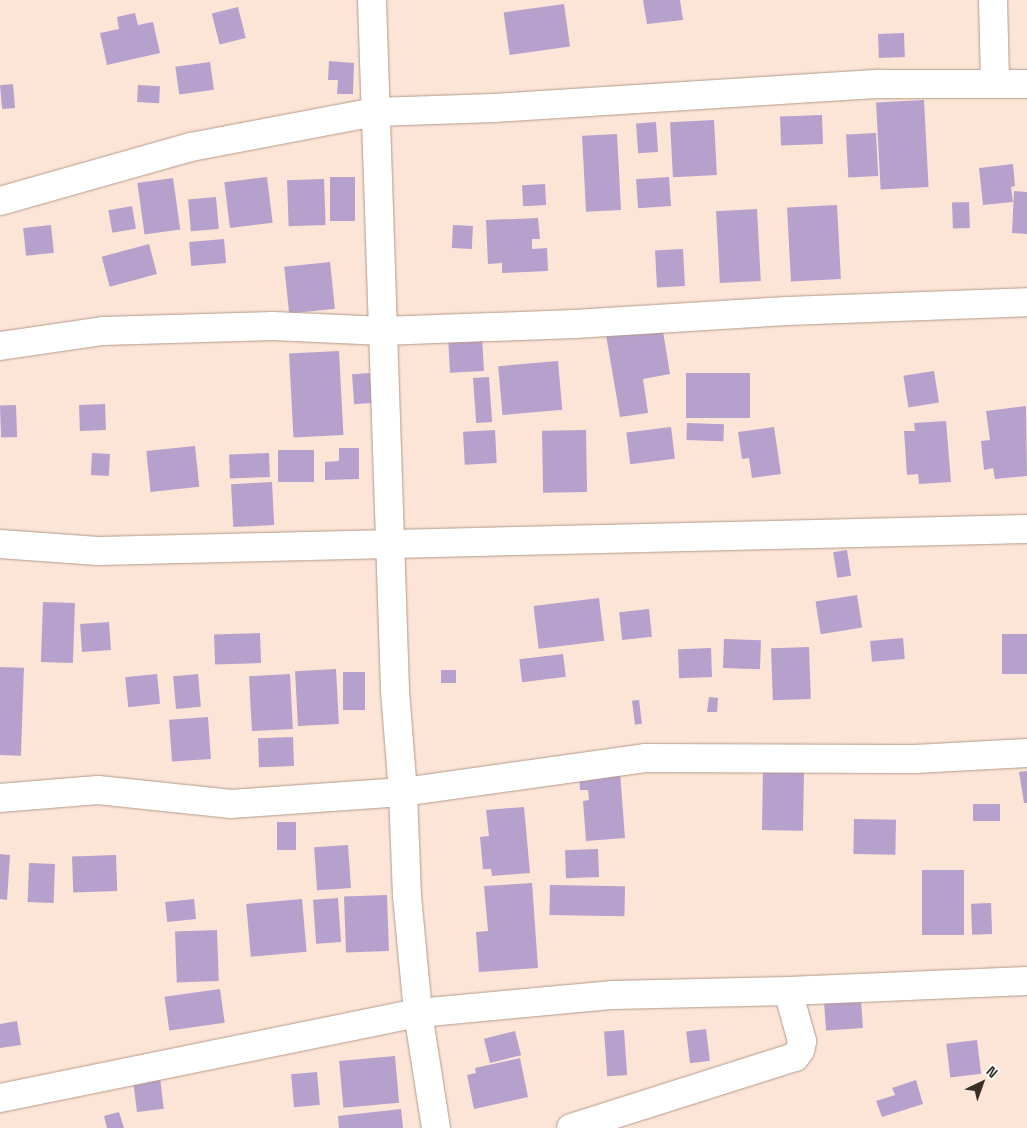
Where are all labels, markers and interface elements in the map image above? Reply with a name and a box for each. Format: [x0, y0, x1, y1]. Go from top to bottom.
north arrow [957, 1058, 1007, 1108]
text: N [983, 1062, 1002, 1082]

